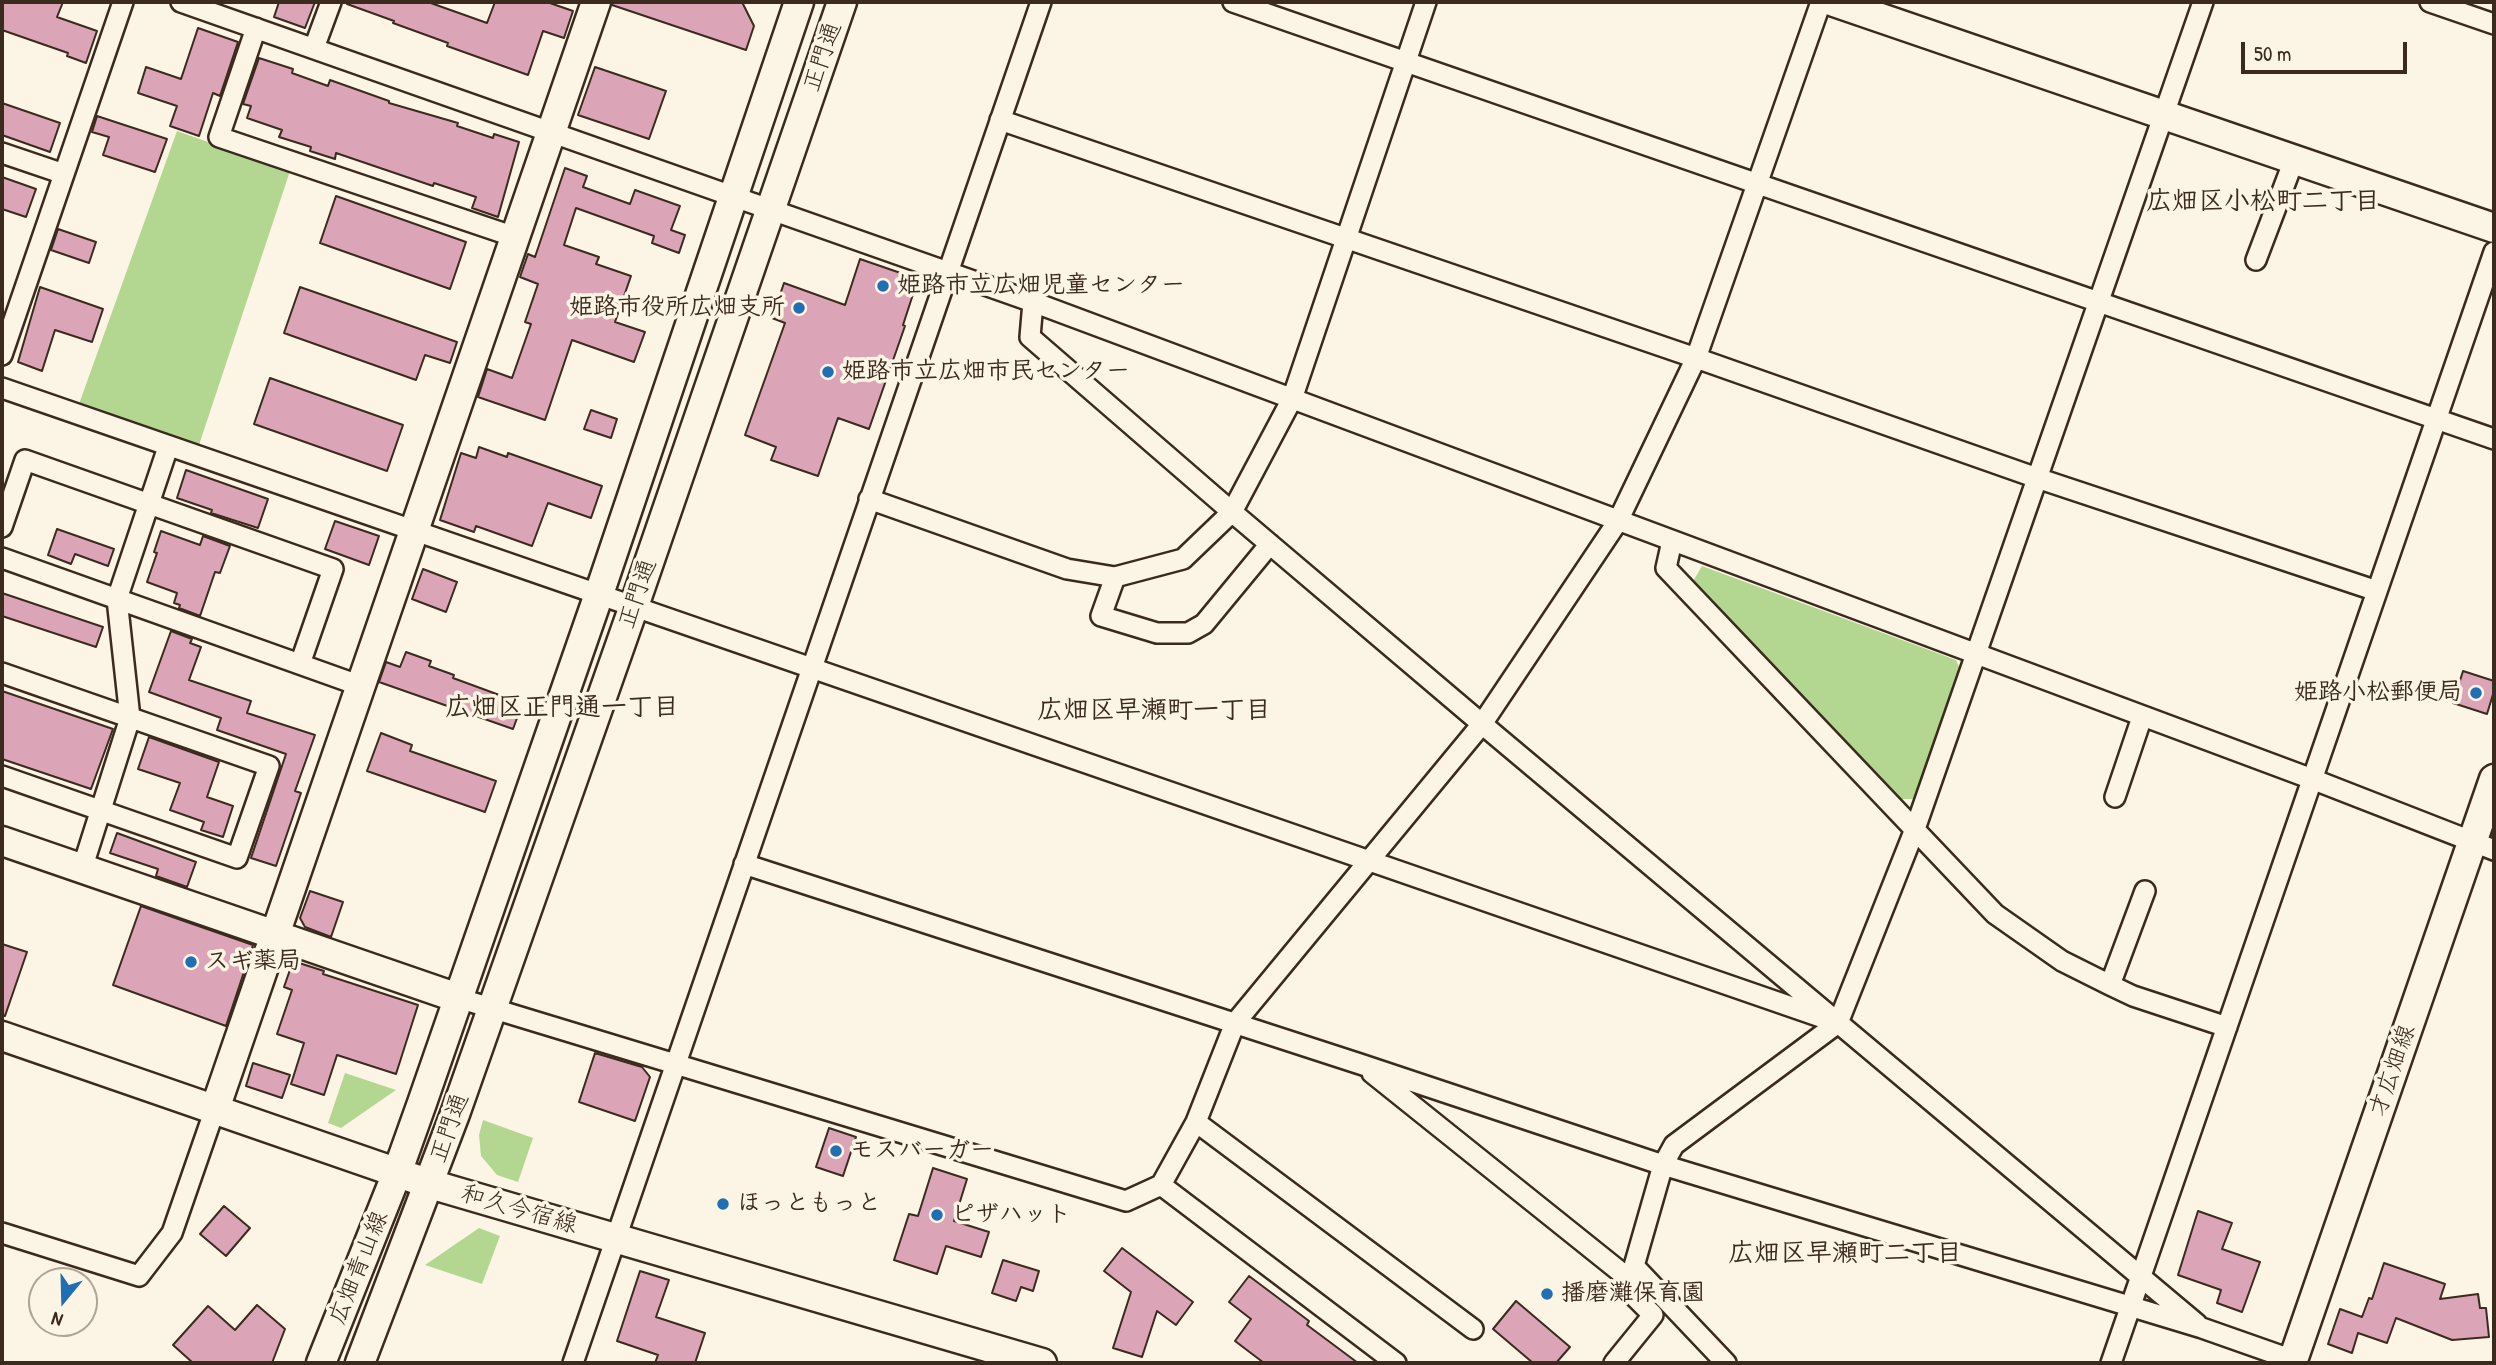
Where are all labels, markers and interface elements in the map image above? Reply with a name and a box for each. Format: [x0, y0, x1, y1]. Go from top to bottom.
street label: 正門通 [798, 18, 848, 96]
scale bar [2244, 28, 2410, 72]
text: 50 m [2254, 39, 2291, 68]
district label: 広畑区小松町二丁目 [2146, 186, 2380, 218]
place label: 姫路市立広畑児童センター [897, 272, 1185, 300]
marker: 姫路市立広畑児童センター [875, 278, 891, 294]
place label: 姫路市役所広畑支所 [569, 294, 785, 322]
marker: 姫路市役所広畑支所 [791, 300, 807, 316]
place label: 姫路市立広畑市民センター [842, 358, 1130, 386]
marker: 姫路市立広畑市民センター [820, 364, 836, 380]
street label: 正門通 [613, 555, 663, 633]
place label: 姫路小松郵便局 [2294, 679, 2462, 707]
marker: 姫路小松郵便局 [2468, 685, 2484, 701]
district label: 広畑区正門通一丁目 [445, 692, 679, 724]
district label: 広畑区早瀬町一丁目 [1037, 695, 1271, 727]
place label: スギ薬局 [205, 948, 301, 976]
marker: スギ薬局 [183, 954, 199, 970]
street label: 才広畑線 [2364, 1021, 2422, 1121]
street label: 正門通 [424, 1089, 476, 1167]
place label: モスバーガー [850, 1137, 994, 1165]
marker: モスバーガー [828, 1143, 844, 1159]
street label: 和久今宿線 [457, 1180, 581, 1240]
place label: ほっともっと [737, 1190, 881, 1218]
marker: ほっともっと [715, 1196, 731, 1212]
place label: ピザハット [951, 1201, 1071, 1229]
street label: 広畑青山線 [323, 1207, 395, 1329]
marker: ピザハット [929, 1207, 945, 1223]
district label: 広畑区早瀬町二丁目 [1728, 1238, 1962, 1270]
north arrow [28, 1267, 98, 1337]
place label: 播磨灘保育園 [1561, 1280, 1705, 1308]
marker: 播磨灘保育園 [1539, 1286, 1555, 1302]
text: N [48, 1306, 66, 1334]

